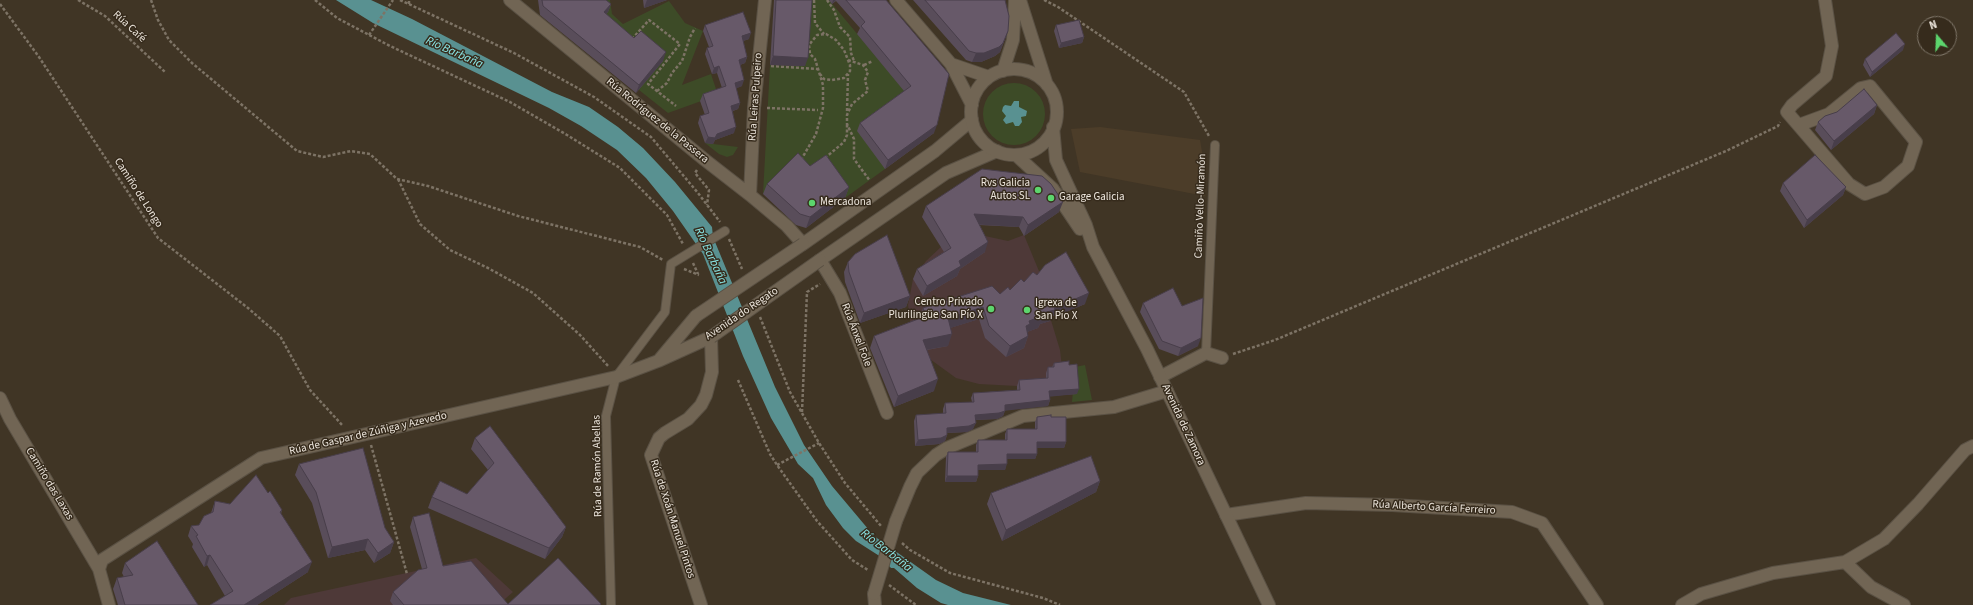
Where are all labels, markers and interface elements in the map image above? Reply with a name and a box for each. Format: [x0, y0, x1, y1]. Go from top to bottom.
street label: Rúa Café [110, 8, 148, 46]
north arrow [1917, 16, 1957, 56]
text: N [1927, 17, 1939, 33]
water label: Río Barbaña [423, 34, 485, 72]
street label: Rúa Leiras Pulpeiro [746, 53, 766, 141]
street label: Rúa Rodríguez de la Passera [603, 76, 711, 166]
street label: Camiño Vello-Miramón [1193, 153, 1209, 259]
street label: Camiño de Longo [111, 156, 165, 230]
place label: Rvs Galicia Autos SL [981, 177, 1030, 203]
marker: Rvs Galicia Autos SL [1033, 185, 1043, 195]
place label: Garage Galicia [1059, 191, 1125, 205]
marker: Garage Galicia [1046, 193, 1056, 203]
place label: Mercadona [820, 196, 871, 210]
marker: Mercadona [807, 198, 817, 208]
water label: Río Barbaña [691, 225, 729, 287]
street label: Avenida do Regato [703, 285, 781, 343]
place label: Centro Privado Plurilingüe San Pío X [888, 296, 983, 322]
place label: Igrexa de San Pío X [1035, 297, 1077, 323]
street label: Rúa Ánxel Fole [838, 302, 874, 368]
marker: Centro Privado Plurilingüe San Pío X [986, 304, 996, 314]
marker: Igrexa de San Pío X [1022, 305, 1032, 315]
street label: Avenida de Zamora [1158, 382, 1208, 468]
street label: Rúa de Gaspar de Zúñiga y Azevedo [288, 409, 448, 459]
street label: Rúa de Ramón Abellas [591, 415, 605, 517]
street label: Camiño das Laxas [22, 445, 76, 523]
street label: Rúa de Xoán Manuel Pintos [647, 458, 697, 580]
street label: Rúa Alberto García Ferreiro [1372, 498, 1496, 518]
water label: Río Barbaña [858, 527, 914, 575]

